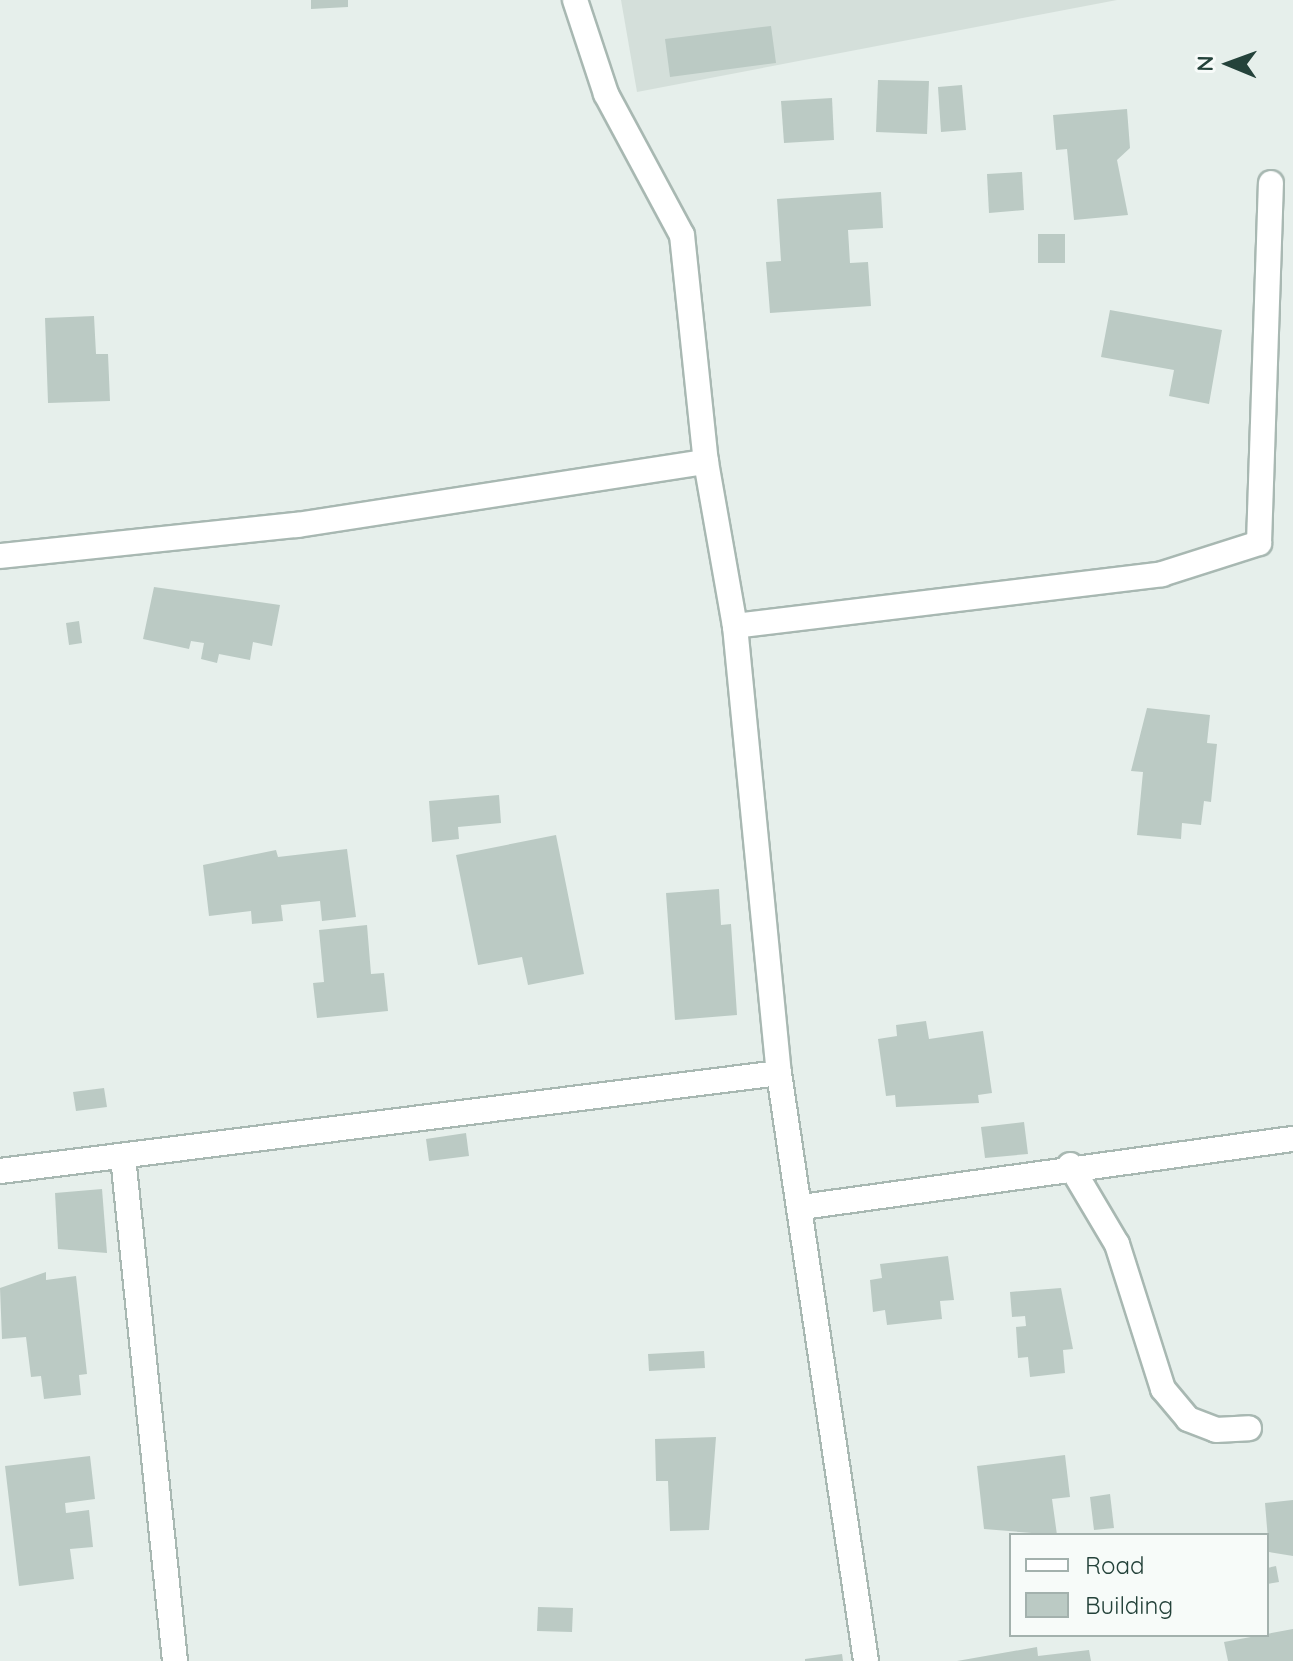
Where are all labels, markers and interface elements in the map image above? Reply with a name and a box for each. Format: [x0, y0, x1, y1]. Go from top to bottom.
north arrow [1189, 24, 1269, 104]
text: N [1191, 55, 1219, 72]
legend [1009, 1533, 1269, 1637]
text: Road [1085, 1550, 1145, 1580]
text: Building [1085, 1590, 1173, 1620]

